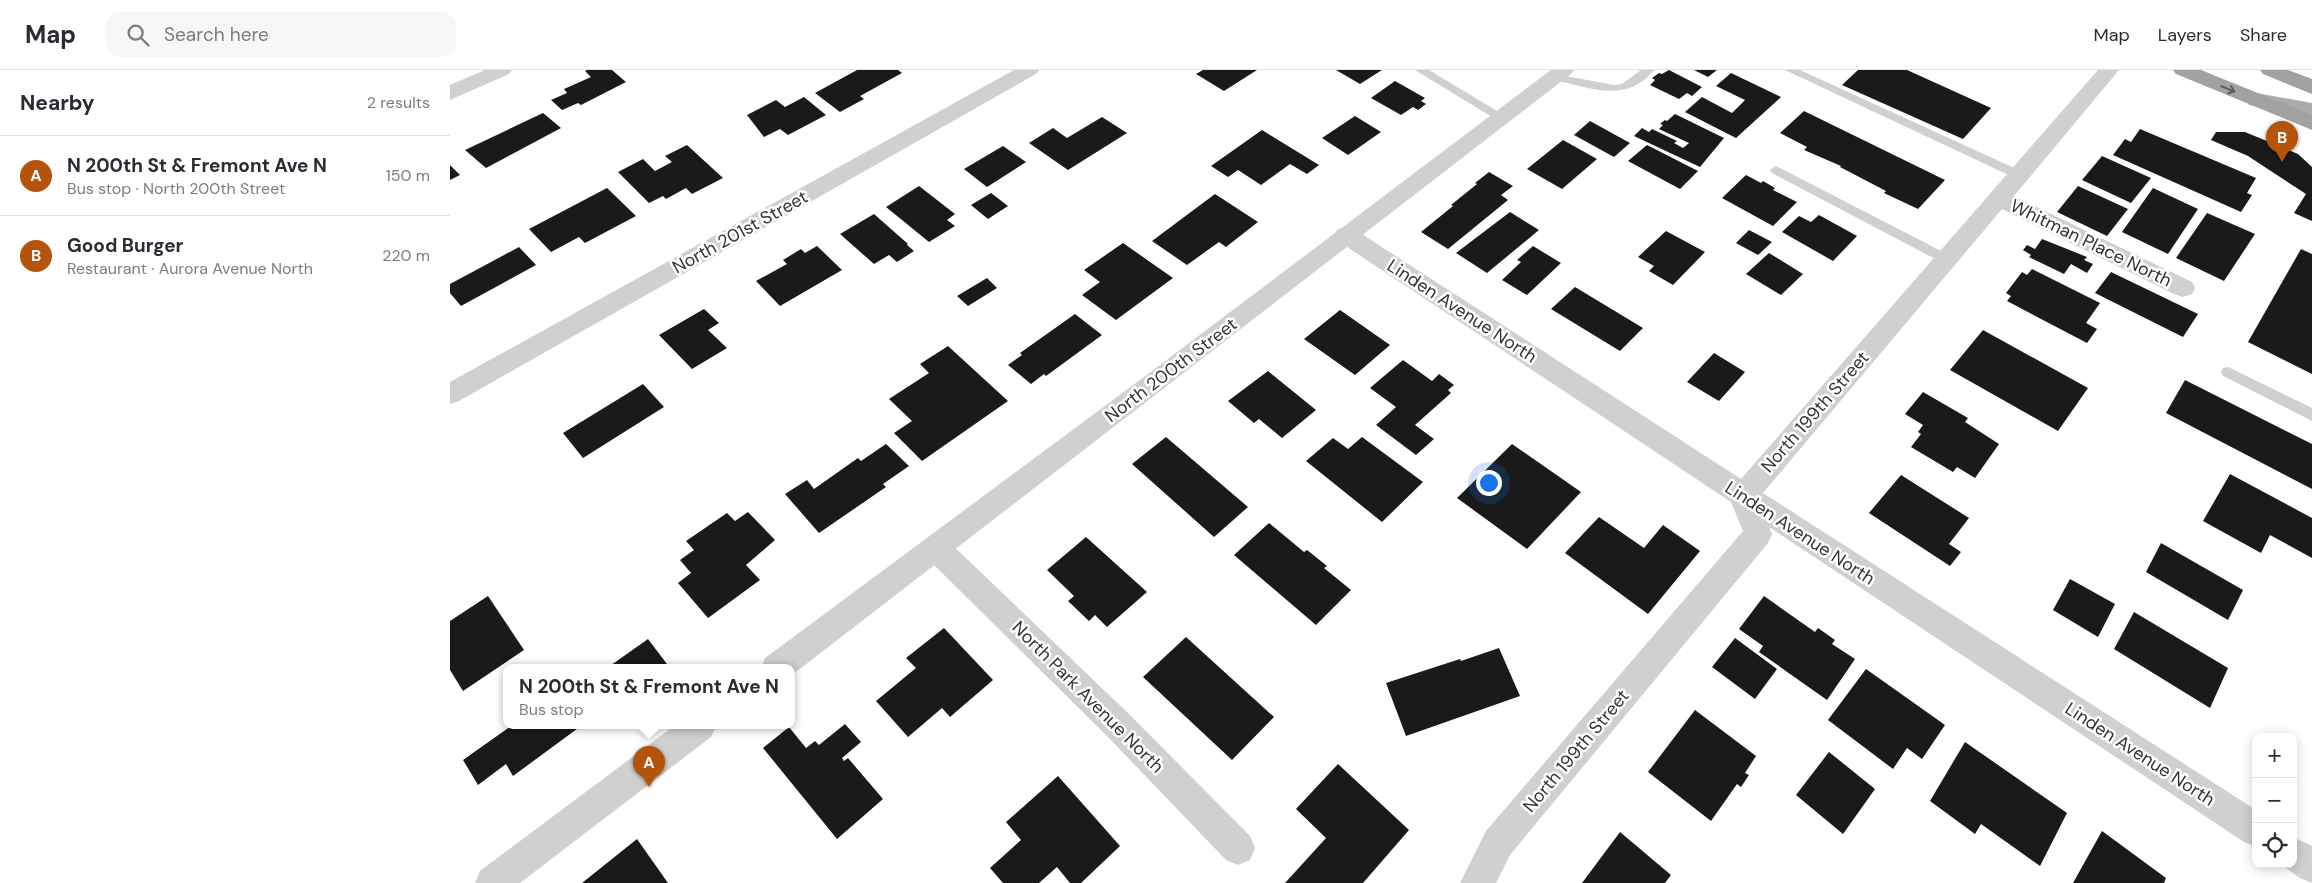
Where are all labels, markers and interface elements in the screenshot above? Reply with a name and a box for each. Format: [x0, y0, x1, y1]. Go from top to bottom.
search box [106, 12, 456, 57]
text: Map [25, 19, 76, 50]
icon: search [124, 21, 152, 49]
text: Search here [164, 22, 269, 47]
text: Map [2094, 23, 2130, 47]
text: Layers [2158, 23, 2212, 47]
text: Share [2240, 23, 2287, 47]
one-way arrow [2220, 84, 2235, 94]
text: Nearby [20, 89, 94, 117]
text: 2 results [367, 92, 430, 113]
pin: B [2266, 121, 2298, 162]
text: N 200th St & Fremont Ave N [67, 153, 327, 178]
text: A [30, 165, 42, 186]
text: 150 m [386, 165, 430, 186]
text: Bus stop · North 200th Street [67, 178, 285, 199]
street label: North 201st Street [668, 185, 812, 279]
street label: Whitman Place North [2006, 193, 2176, 293]
text: Good Burger [67, 233, 183, 258]
text: B [31, 245, 41, 266]
text: 220 m [382, 245, 430, 266]
street label: Linden Avenue North [1383, 254, 1541, 368]
text: Restaurant · Aurora Avenue North [67, 258, 313, 279]
street label: North 200th Street [1100, 312, 1242, 428]
street label: North 199th Street [1756, 346, 1874, 478]
your location [1476, 470, 1502, 496]
street label: Linden Avenue North [1721, 476, 1879, 590]
street label: North Park Avenue North [1007, 616, 1169, 778]
popup [503, 664, 795, 729]
text: N 200th St & Fremont Ave N [519, 674, 779, 699]
street label: North 199th Street [1518, 685, 1634, 817]
street label: Linden Avenue North [2061, 697, 2219, 811]
text: Bus stop [519, 699, 583, 720]
map controls [2252, 733, 2297, 868]
button: + [2252, 733, 2297, 778]
pin: A [633, 746, 665, 787]
button: − [2252, 778, 2297, 823]
button: locate [2252, 823, 2297, 868]

